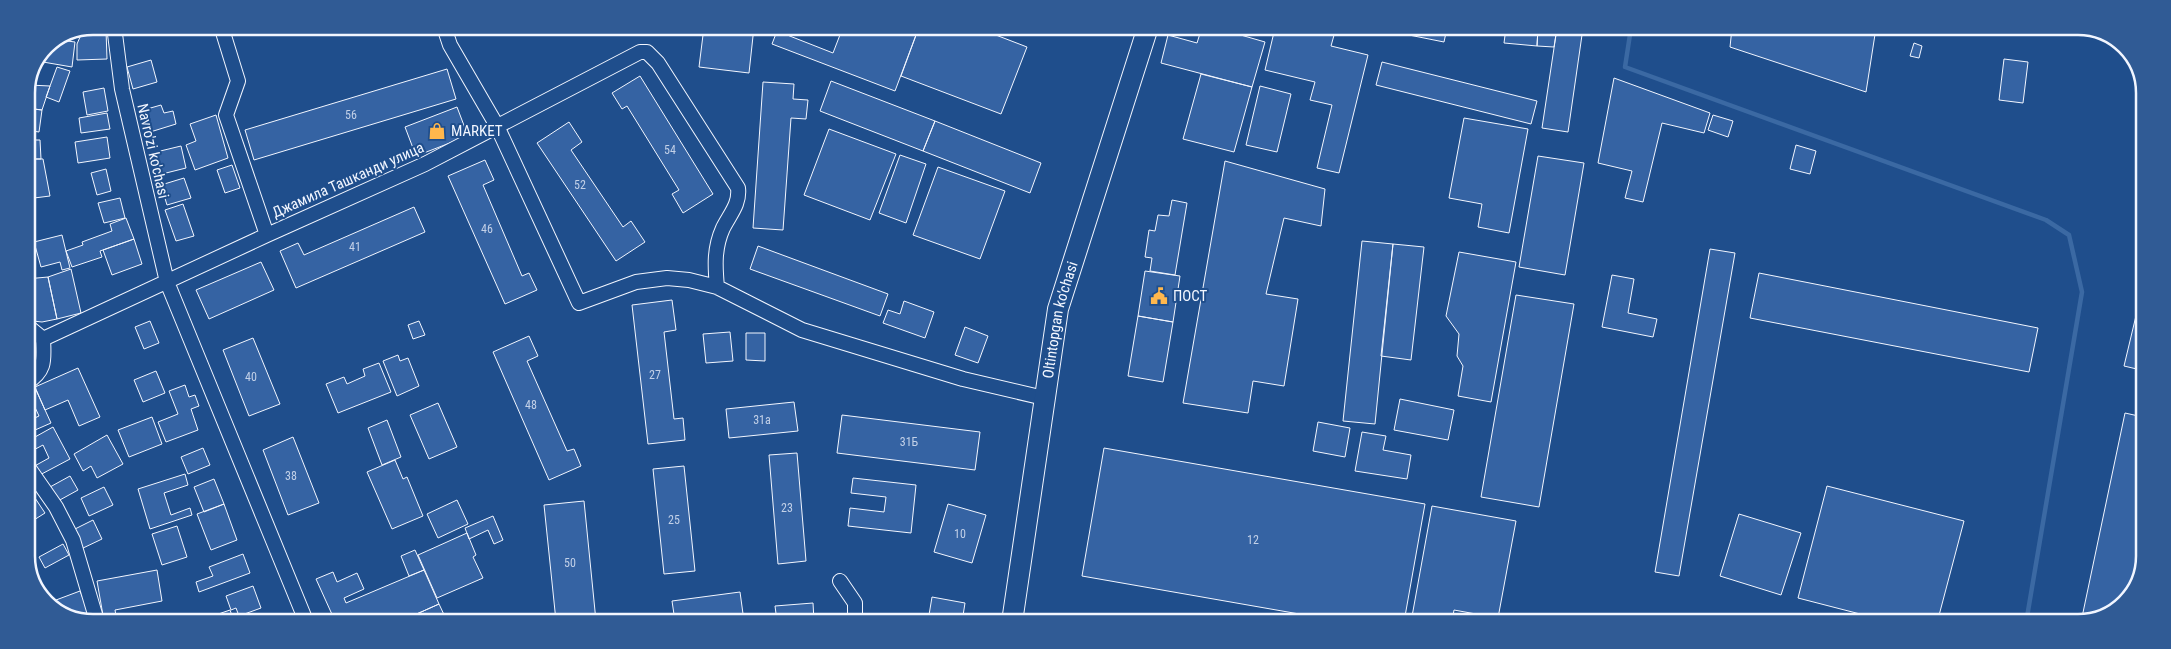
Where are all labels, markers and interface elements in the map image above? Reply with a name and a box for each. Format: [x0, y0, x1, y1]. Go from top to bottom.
street label: Navro'zi ko'chasi [133, 102, 173, 200]
house number: 56 [345, 108, 357, 122]
shop icon: MARKET [427, 121, 447, 141]
place label: MARKET [451, 122, 503, 140]
street label: Джамила Ташканди улица [269, 138, 427, 222]
house number: 54 [664, 143, 676, 157]
house number: 52 [574, 178, 586, 192]
house number: 46 [481, 222, 493, 236]
house number: 41 [349, 240, 361, 254]
street label: Oltintopgan ko'chasi [1039, 259, 1082, 380]
public building icon: ПОСТ [1149, 286, 1169, 306]
place label: ПОСТ [1173, 287, 1208, 305]
house number: 27 [649, 368, 661, 382]
house number: 40 [245, 370, 257, 384]
house number: 48 [525, 398, 537, 412]
house number: 31а [753, 413, 771, 427]
house number: 31Б [900, 435, 919, 449]
house number: 38 [285, 469, 297, 483]
house number: 23 [781, 501, 793, 515]
house number: 25 [668, 513, 680, 527]
house number: 10 [954, 527, 966, 541]
house number: 12 [1247, 533, 1259, 547]
house number: 50 [564, 556, 576, 570]

